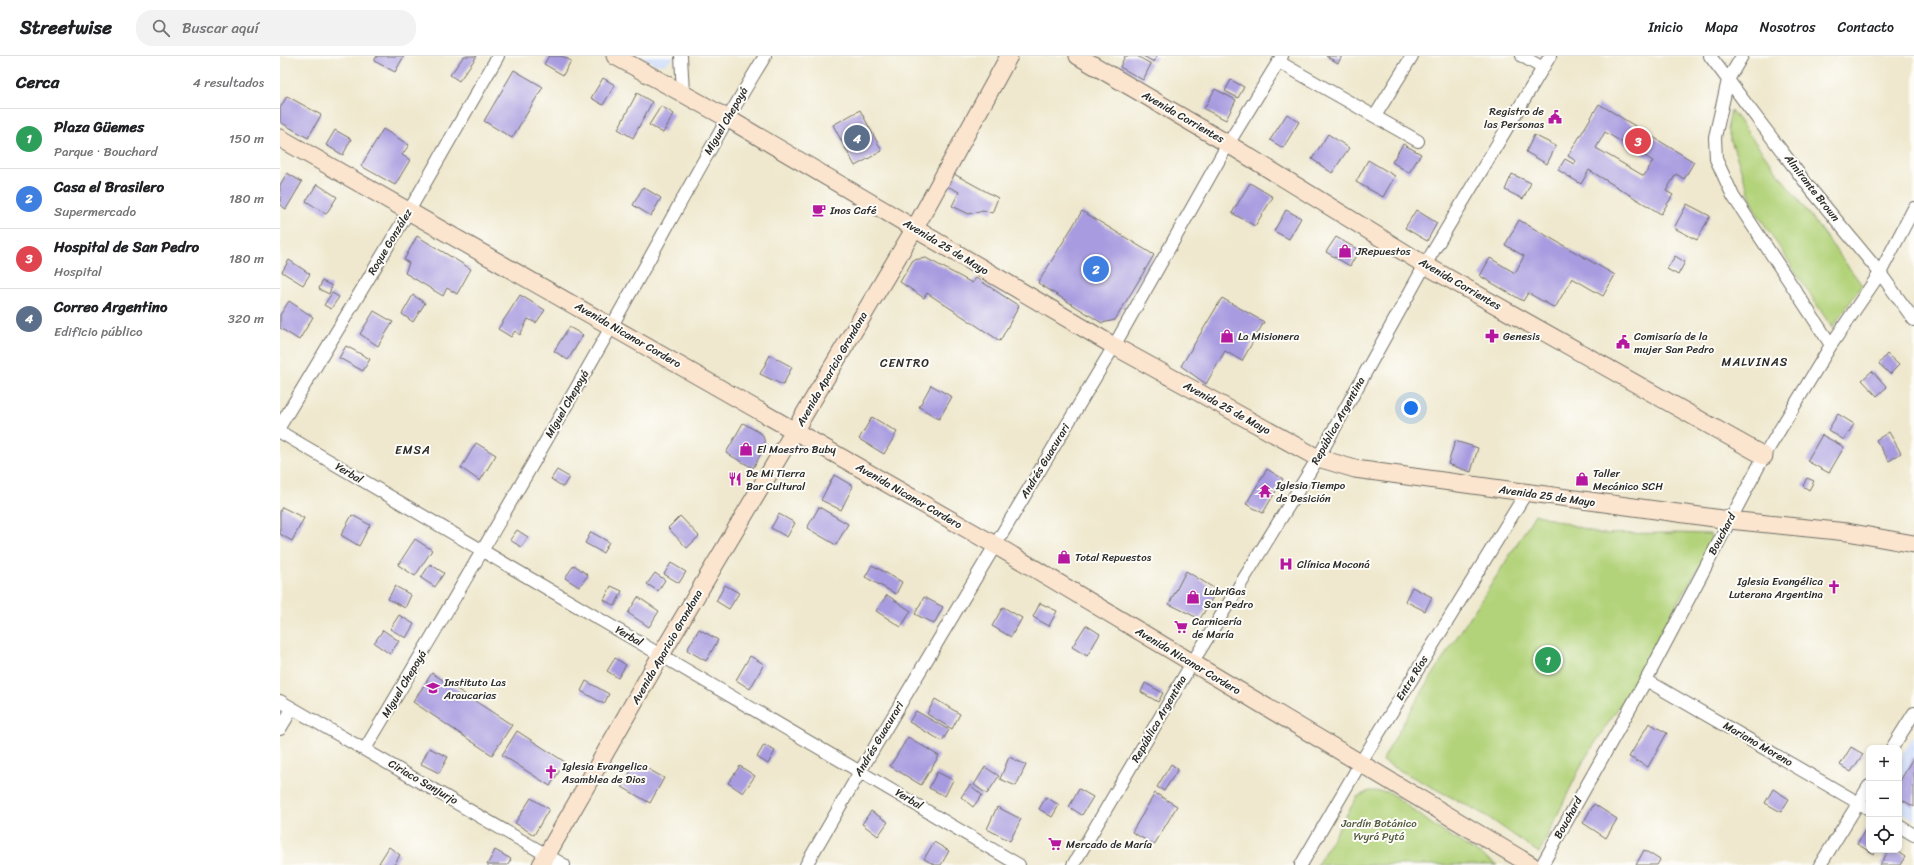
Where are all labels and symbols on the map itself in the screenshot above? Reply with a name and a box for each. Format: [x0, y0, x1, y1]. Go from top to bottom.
street label: Miguel Chepoyá [699, 83, 753, 159]
street label: Avenida Corrientes [1137, 85, 1229, 149]
place label: Registro de las Personas [1484, 102, 1544, 134]
public building icon: Registro de las Personas [1547, 109, 1563, 125]
pin: 4 [844, 123, 870, 153]
pin: 3 [1625, 126, 1651, 156]
street label: Almirante Brown [1779, 149, 1845, 226]
place label: Inos Café [829, 201, 877, 220]
cafe icon: Inos Café [811, 202, 827, 218]
street label: Roque González [363, 204, 418, 279]
street label: Avenida 25 de Mayo [899, 213, 993, 280]
place label: JRepuestos [1355, 242, 1412, 261]
shop icon: JRepuestos [1337, 243, 1353, 259]
street label: Avenida Corrientes [1414, 252, 1506, 316]
pin: 2 [1083, 254, 1109, 284]
street label: Avenida Nicanor Cordero [570, 296, 685, 373]
street label: Avenida Aparicio Grondona [791, 308, 873, 431]
place label: La Misionera [1238, 327, 1300, 346]
place label: Genesis [1503, 327, 1540, 346]
place label: Comisaría de la mujer San Pedro [1634, 327, 1715, 359]
shop icon: La Misionera [1219, 328, 1235, 344]
pharmacy icon: Genesis [1484, 328, 1500, 344]
public building icon: Comisaría de la mujer San Pedro [1615, 334, 1631, 350]
district label: MALVINAS [1722, 351, 1788, 373]
district label: CENTRO [880, 352, 930, 374]
street label: Miguel Chepoyá [540, 366, 594, 442]
street label: República Argentina [1306, 373, 1370, 469]
street label: Avenida 25 de Mayo [1179, 376, 1275, 440]
your location [1401, 398, 1421, 418]
street label: Andrés Guacurari [1015, 419, 1075, 503]
district label: EMSA [395, 439, 431, 461]
place label: El Maestro Buby [757, 440, 836, 459]
shop icon: El Maestro Buby [738, 441, 754, 457]
street label: Yerbal [331, 457, 367, 489]
street label: Avenida Nicanor Cordero [851, 457, 966, 534]
place label: De Mi Tierra Bar Cultural [746, 464, 806, 496]
place label: Taller Mecánico SCH [1593, 464, 1663, 496]
restaurant icon: De Mi Tierra Bar Cultural [727, 471, 743, 487]
shop icon: Taller Mecánico SCH [1574, 471, 1590, 487]
place label: Iglesia Tiempo de Desición [1275, 476, 1346, 508]
street label: Avenida 25 de Mayo [1497, 480, 1597, 512]
temple icon: Iglesia Tiempo de Desición [1257, 483, 1273, 499]
street label: Bouchard [1703, 508, 1742, 559]
place label: Total Repuestos [1075, 548, 1152, 567]
shop icon: Total Repuestos [1056, 549, 1072, 565]
place label: Clínica Moconá [1297, 555, 1370, 574]
hospital icon: Clínica Moconá [1278, 556, 1294, 572]
place label: Iglesia Evangélica Luterana Argentina [1729, 572, 1823, 604]
church icon: Iglesia Evangélica Luterana Argentina [1826, 579, 1842, 595]
place label: LubriGas San Pedro [1204, 582, 1254, 614]
street label: Avenida Aparicio Grondona [626, 586, 708, 709]
shop icon: LubriGas San Pedro [1185, 589, 1201, 605]
place label: Carnicería de María [1192, 612, 1242, 644]
supermarket icon: Carnicería de María [1173, 619, 1189, 635]
street label: Yerbal [611, 620, 647, 652]
street label: Avenida Nicanor Cordero [1131, 621, 1245, 700]
pin: 1 [1535, 645, 1561, 675]
street label: Miguel Chepoyá [376, 646, 432, 721]
street label: Entre Ríos [1391, 651, 1434, 704]
street label: República Argentina [1126, 671, 1192, 766]
place label: Instituto Las Araucarias [443, 673, 506, 705]
school or university icon: Instituto Las Araucarias [425, 680, 441, 696]
street label: Andrés Guacurari [849, 697, 909, 781]
street label: Mariano Moreno [1720, 716, 1797, 772]
street label: Ciriaco Sanjurjo [384, 754, 462, 810]
place label: Iglesia Evangelica Asamblea de Dios [561, 757, 648, 789]
church icon: Iglesia Evangelica Asamblea de Dios [543, 764, 559, 780]
street label: Yerbal [891, 783, 927, 815]
street label: Bouchard [1549, 792, 1588, 843]
park label: Jardín Botánico Yvyrá Pytá [1340, 814, 1417, 846]
place label: Mercado de María [1066, 835, 1153, 854]
supermarket icon: Mercado de María [1047, 836, 1063, 852]

